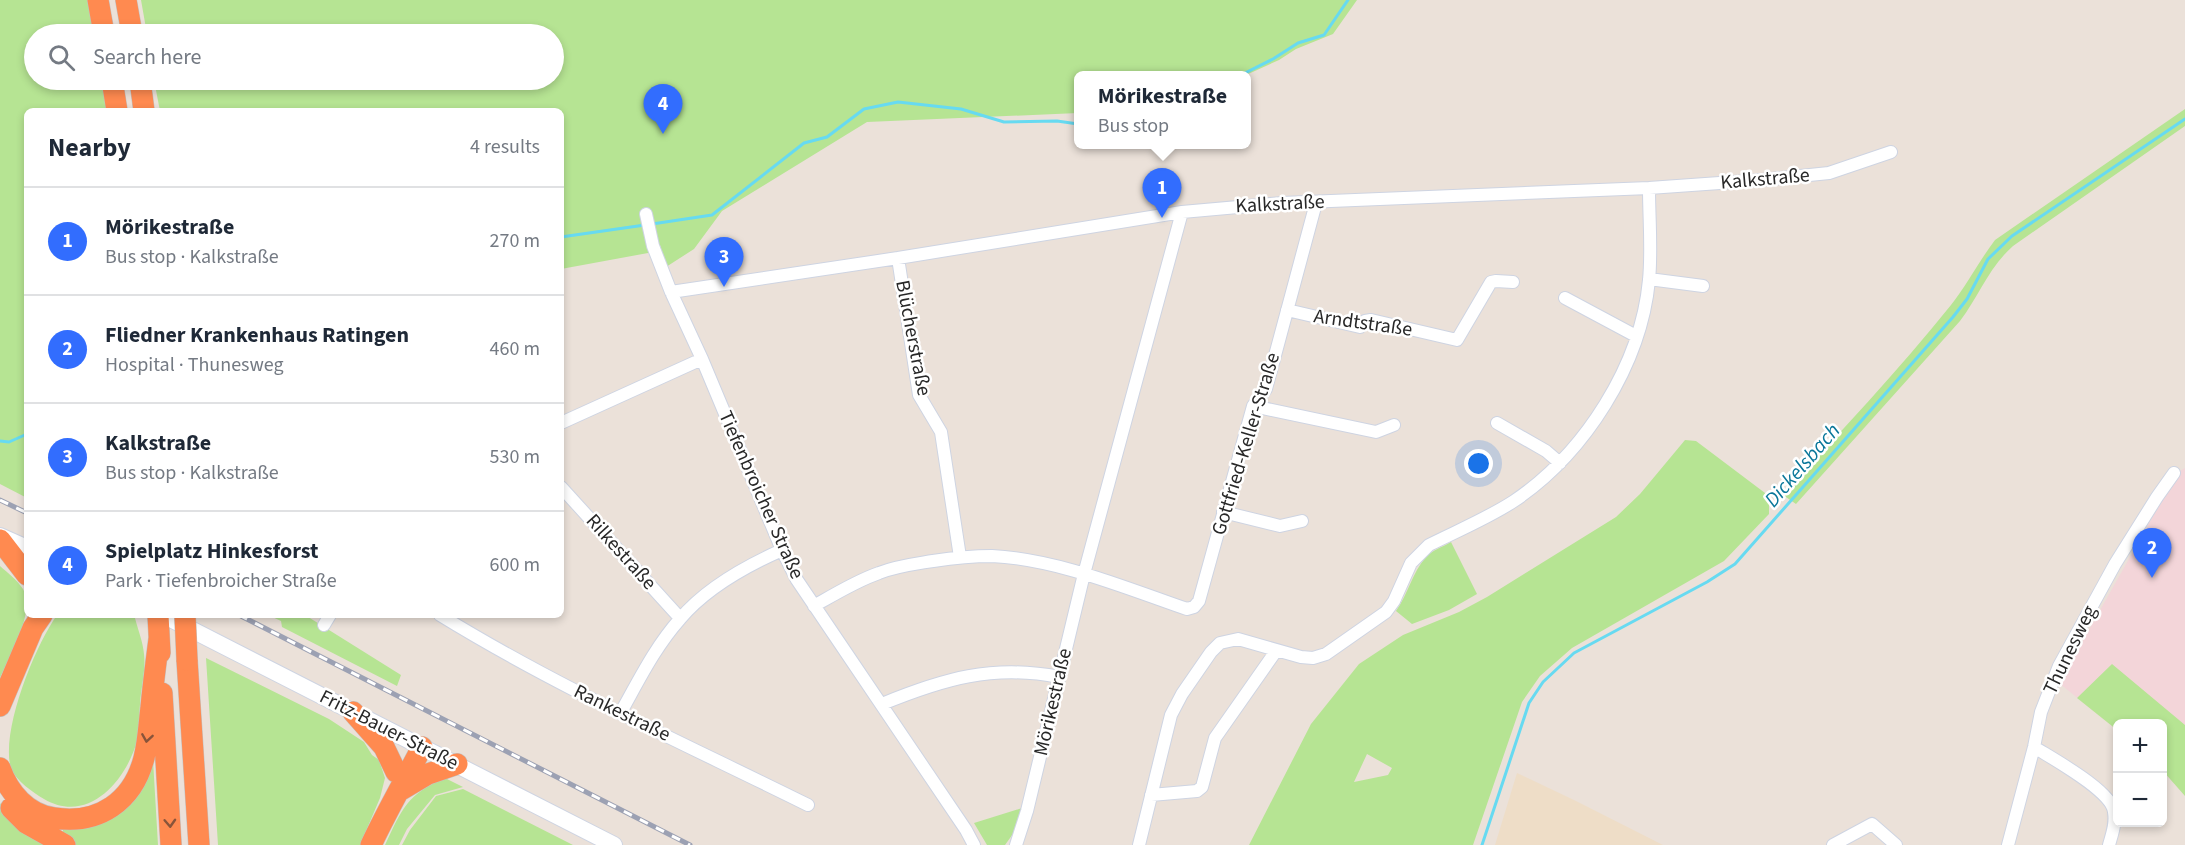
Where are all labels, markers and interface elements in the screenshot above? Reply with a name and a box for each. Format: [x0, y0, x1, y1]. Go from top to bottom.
search box [24, 24, 564, 90]
icon: search [45, 41, 78, 74]
text: Search here [93, 41, 201, 73]
popup [1074, 71, 1251, 149]
text: Mörikestraße [1098, 80, 1227, 112]
pin: 4 [644, 84, 682, 134]
text: Bus stop [1098, 112, 1169, 140]
text: Nearby [48, 129, 131, 166]
text: 4 results [470, 133, 540, 161]
street label: Kalkstraße [1719, 161, 1811, 197]
pin: 1 [1142, 168, 1182, 218]
street label: Kalkstraße [1235, 188, 1325, 220]
text: Mörikestraße [105, 211, 234, 243]
text: 1 [62, 227, 73, 255]
text: 270 m [490, 227, 540, 255]
pin: 3 [704, 238, 744, 287]
text: Bus stop · Kalkstraße [105, 243, 279, 271]
street label: Blücherstraße [888, 278, 938, 398]
street label: Arndtstraße [1312, 302, 1414, 344]
text: Fliedner Krankenhaus Ratingen [105, 319, 409, 351]
text: 2 [62, 335, 73, 363]
text: 460 m [490, 335, 540, 363]
street label: Gottfried-Keller-Straße [1205, 349, 1287, 539]
text: Hospital · Thunesweg [105, 351, 284, 379]
street label: Tiefenbroicher Straße [711, 406, 811, 584]
water label: Dickelsbach [1757, 416, 1847, 514]
text: Kalkstraße [105, 427, 211, 459]
text: 3 [62, 443, 73, 471]
text: 530 m [490, 443, 540, 471]
your location [1464, 449, 1493, 478]
text: Bus stop · Kalkstraße [105, 459, 279, 487]
street label: Rilkestraße [579, 508, 663, 596]
pin: 2 [2132, 528, 2172, 578]
text: Spielplatz Hinkesforst [105, 535, 319, 567]
text: 4 [62, 551, 73, 579]
text: 600 m [490, 551, 540, 579]
text: Park · Tiefenbroicher Straße [105, 567, 337, 595]
street label: Thunesweg [2036, 601, 2104, 699]
street label: Mörikestraße [1027, 645, 1079, 758]
street label: Rankestraße [569, 678, 675, 749]
street label: Fritz-Bauer-Straße [315, 683, 463, 777]
map controls [2113, 719, 2167, 827]
button: + [2113, 719, 2167, 773]
one-way arrow [141, 734, 153, 743]
button: − [2113, 773, 2167, 827]
one-way arrow [163, 818, 176, 827]

